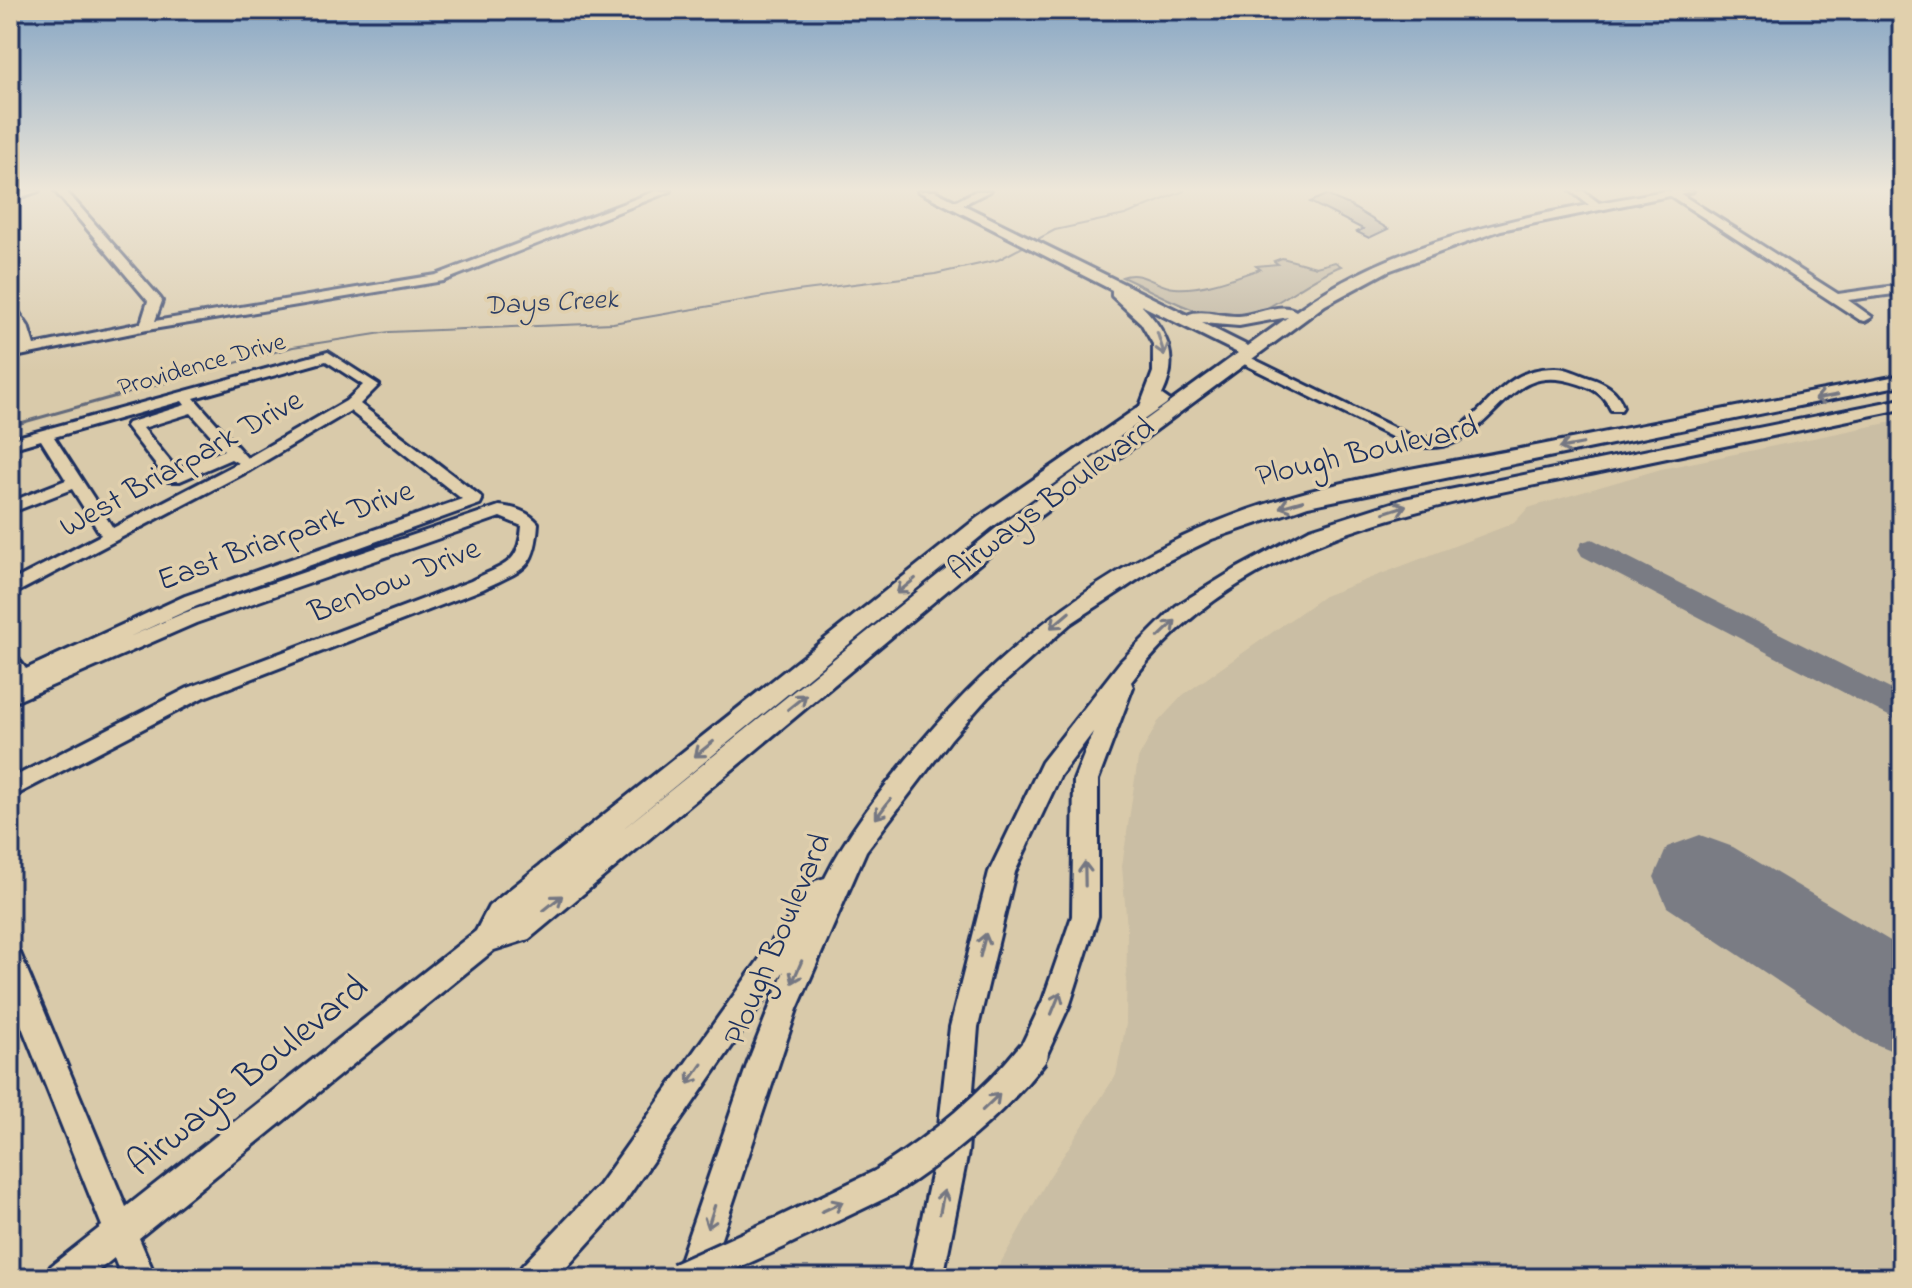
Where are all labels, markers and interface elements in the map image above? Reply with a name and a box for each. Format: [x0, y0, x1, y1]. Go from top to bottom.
water label: Days Creek [483, 280, 621, 328]
street label: Providence Drive [114, 324, 291, 408]
one-way arrow [1155, 331, 1169, 356]
street label: West Briarpark Drive [52, 378, 313, 551]
one-way arrow [1814, 391, 1839, 406]
street label: Plough Boulevard [1251, 405, 1483, 501]
street label: Airways Boulevard [938, 406, 1166, 594]
one-way arrow [1558, 439, 1584, 454]
street label: East Briarpark Drive [151, 469, 421, 605]
one-way arrow [1279, 498, 1305, 513]
one-way arrow [1382, 501, 1407, 516]
street label: Benbow Drive [301, 526, 488, 638]
one-way arrow [896, 577, 917, 595]
one-way arrow [1050, 611, 1071, 629]
one-way arrow [1157, 620, 1176, 639]
one-way arrow [786, 694, 807, 711]
one-way arrow [694, 740, 715, 758]
one-way arrow [875, 797, 892, 819]
street label: Plough Boulevard [713, 826, 845, 1054]
one-way arrow [1077, 861, 1093, 888]
one-way arrow [542, 894, 562, 912]
one-way arrow [977, 933, 992, 959]
one-way arrow [789, 959, 804, 984]
street label: Airways Boulevard [116, 962, 382, 1192]
one-way arrow [1050, 991, 1064, 1016]
one-way arrow [687, 1063, 703, 1085]
one-way arrow [981, 1092, 1001, 1111]
one-way arrow [935, 1189, 950, 1215]
one-way arrow [820, 1199, 844, 1214]
one-way arrow [702, 1205, 717, 1230]

